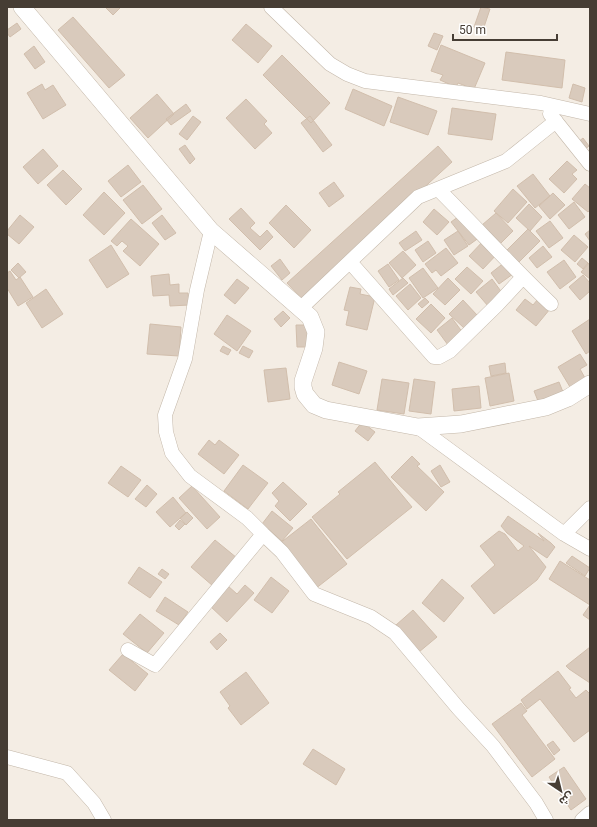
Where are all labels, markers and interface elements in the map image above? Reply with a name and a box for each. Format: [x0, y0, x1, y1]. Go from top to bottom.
scale bar [453, 16, 557, 42]
text: 50 m [459, 23, 486, 37]
north arrow [541, 771, 581, 811]
text: ش [557, 789, 576, 808]

